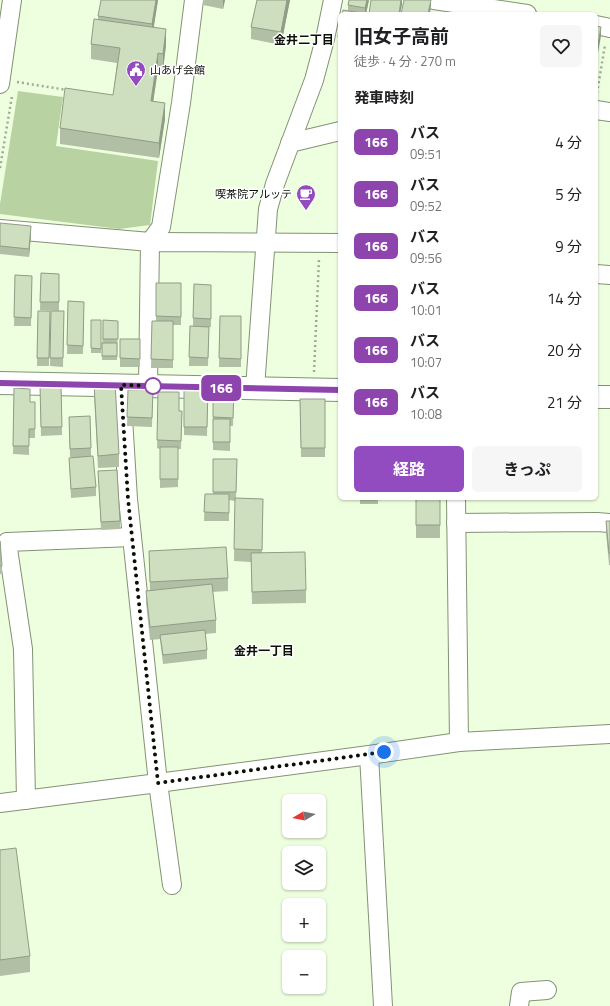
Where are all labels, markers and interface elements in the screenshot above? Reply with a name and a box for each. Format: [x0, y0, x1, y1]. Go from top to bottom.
text: 旧女子高前 [354, 21, 449, 50]
button: heart [540, 25, 582, 67]
district label: 金井二丁目 [274, 30, 334, 49]
text: 徒歩 · 4 分 · 270 m [354, 51, 456, 71]
public building icon: 山あげ会館 [125, 59, 147, 87]
place label: 山あげ会館 [150, 62, 205, 78]
text: 発車時刻 [354, 86, 414, 109]
text: バス [410, 121, 440, 144]
text: 166 [364, 131, 388, 152]
text: 4 分 [555, 131, 582, 154]
text: 09:51 [410, 144, 442, 164]
text: バス [410, 173, 440, 196]
cafe icon: 喫茶院アルッテ [295, 183, 317, 211]
text: 166 [364, 183, 388, 204]
text: 5 分 [555, 183, 582, 206]
place label: 喫茶院アルッテ [215, 186, 292, 202]
text: 09:52 [410, 196, 442, 216]
text: バス [410, 225, 440, 248]
text: 166 [364, 235, 388, 256]
text: 9 分 [555, 235, 582, 258]
text: 09:56 [410, 248, 442, 268]
text: バス [410, 277, 440, 300]
text: 166 [364, 287, 388, 308]
text: 14 分 [547, 287, 582, 310]
text: 10:01 [410, 300, 442, 320]
text: バス [410, 329, 440, 352]
text: 166 [364, 339, 388, 360]
text: 20 分 [547, 339, 582, 362]
text: 10:07 [410, 352, 442, 372]
line badge: 166 [198, 375, 244, 401]
unlabelled marker [144, 377, 162, 395]
text: 166 [209, 377, 233, 398]
text: バス [410, 381, 440, 404]
text: 166 [364, 391, 388, 412]
text: 21 分 [547, 391, 582, 414]
text: 10:08 [410, 404, 442, 424]
button: 経路 [354, 446, 464, 492]
button: きっぷ [472, 446, 582, 492]
district label: 金井一丁目 [234, 641, 294, 660]
your location [374, 742, 394, 762]
north arrow [282, 794, 326, 838]
map controls [282, 794, 326, 994]
button: layers [282, 846, 326, 890]
button: + [282, 898, 326, 942]
button: − [282, 950, 326, 994]

